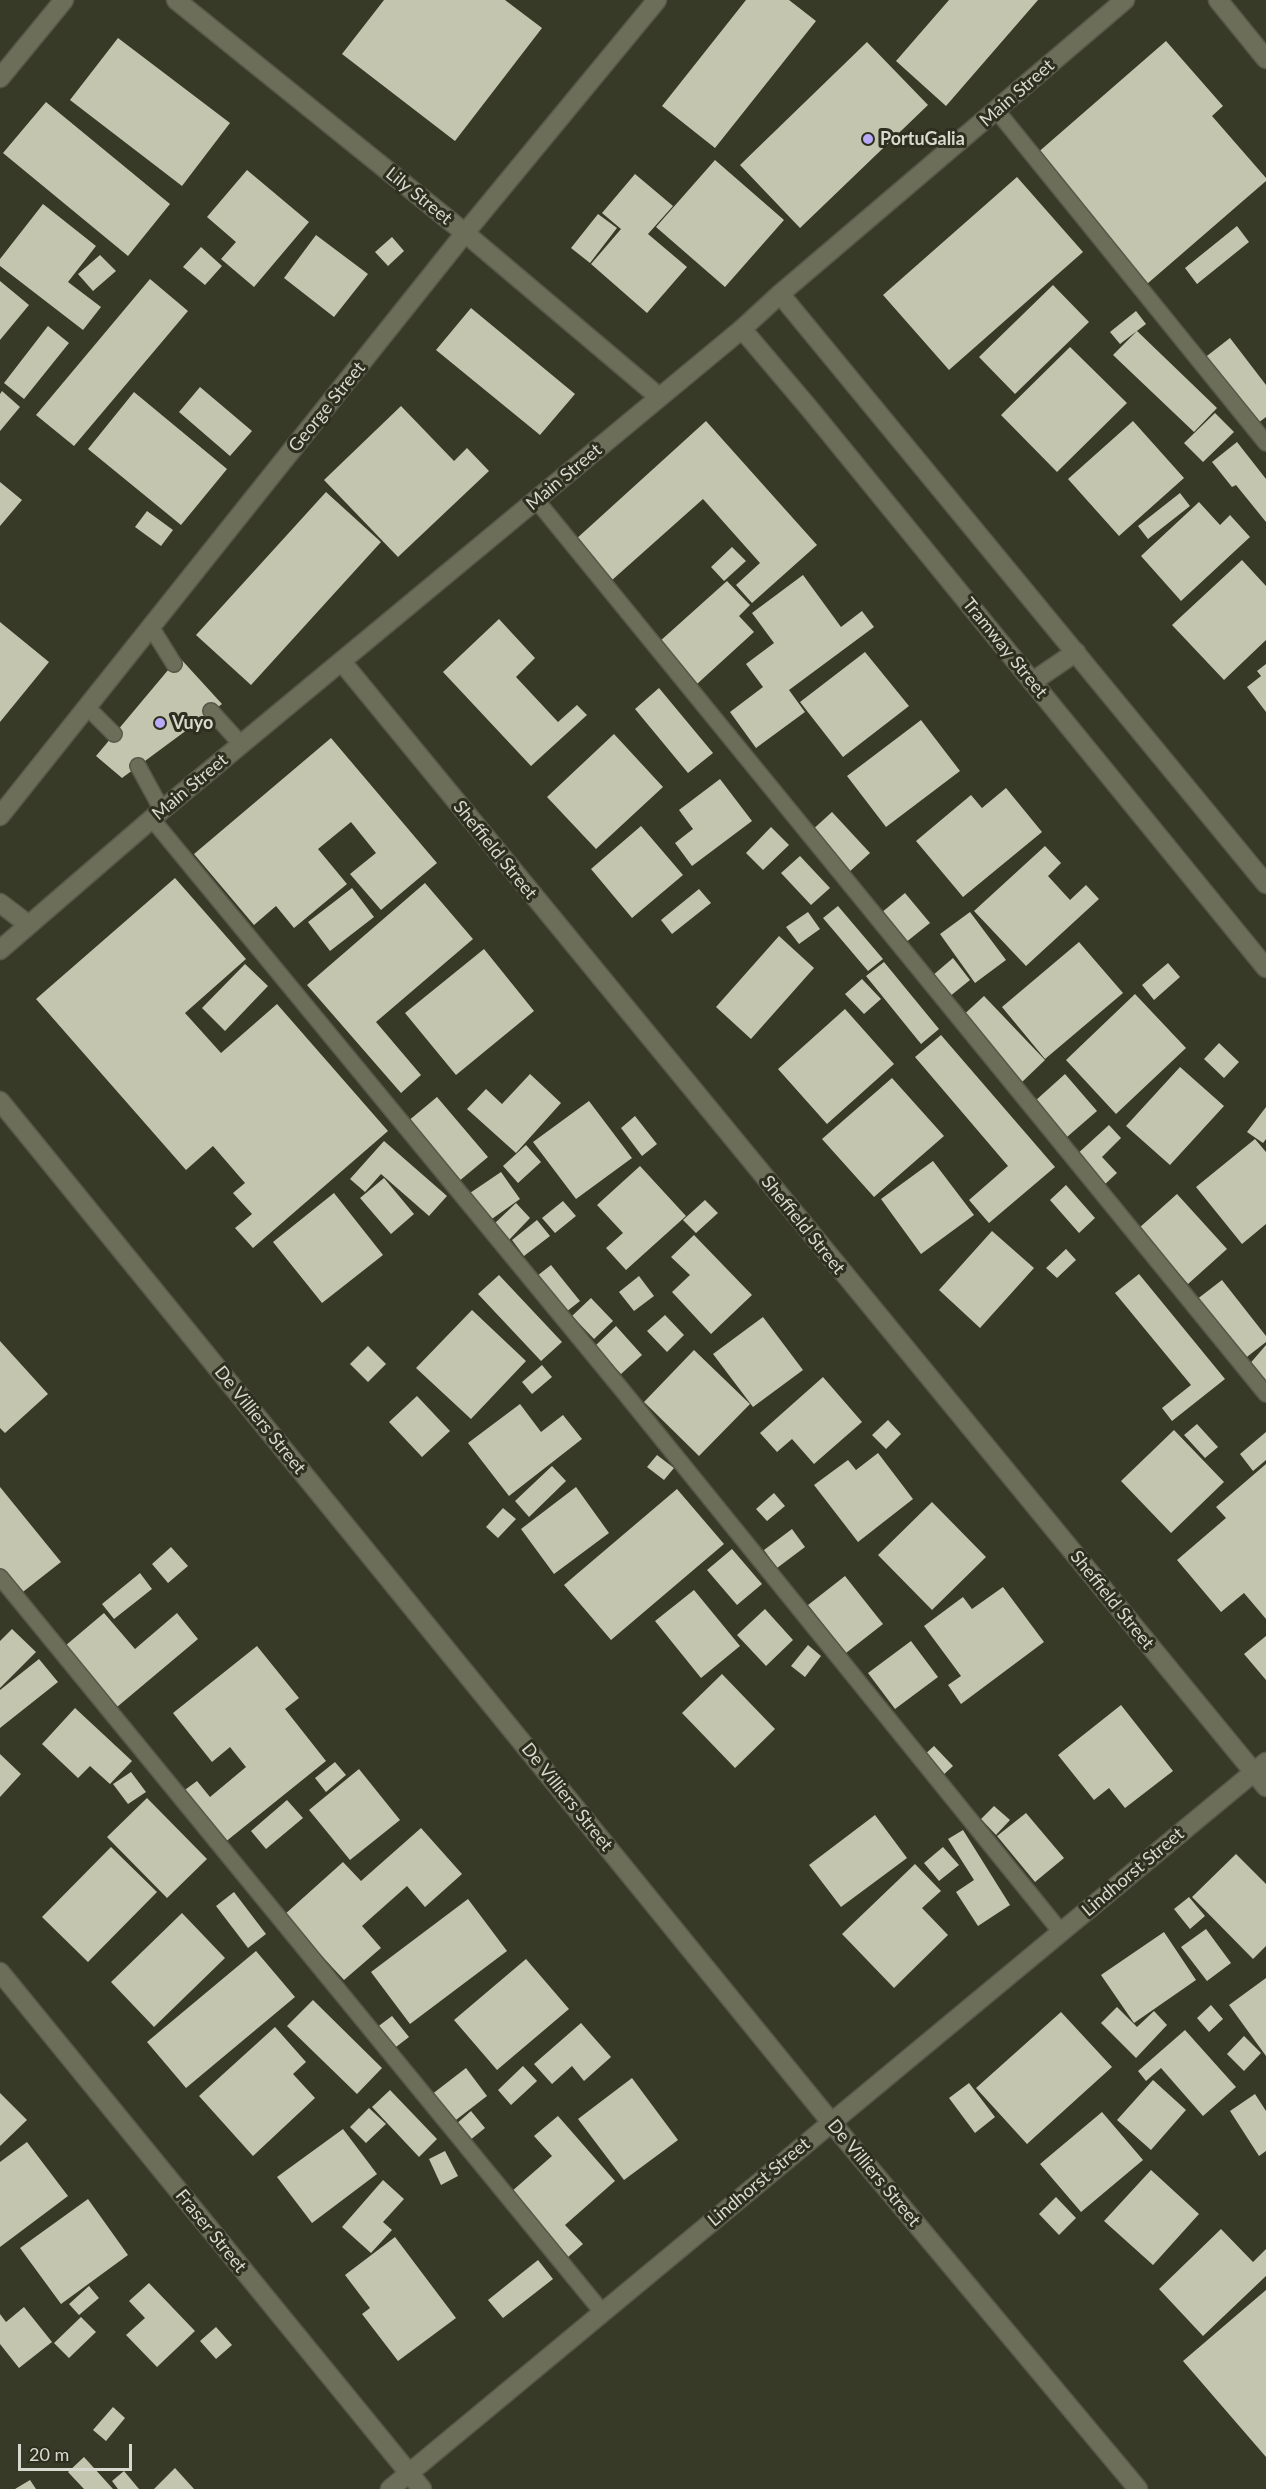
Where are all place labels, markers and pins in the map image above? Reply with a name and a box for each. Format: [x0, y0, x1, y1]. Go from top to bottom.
place label: PortuGalia [880, 128, 965, 150]
marker: PortuGalia [861, 132, 875, 146]
place label: Vuyo [172, 712, 213, 734]
marker: Vuyo [153, 716, 167, 730]

